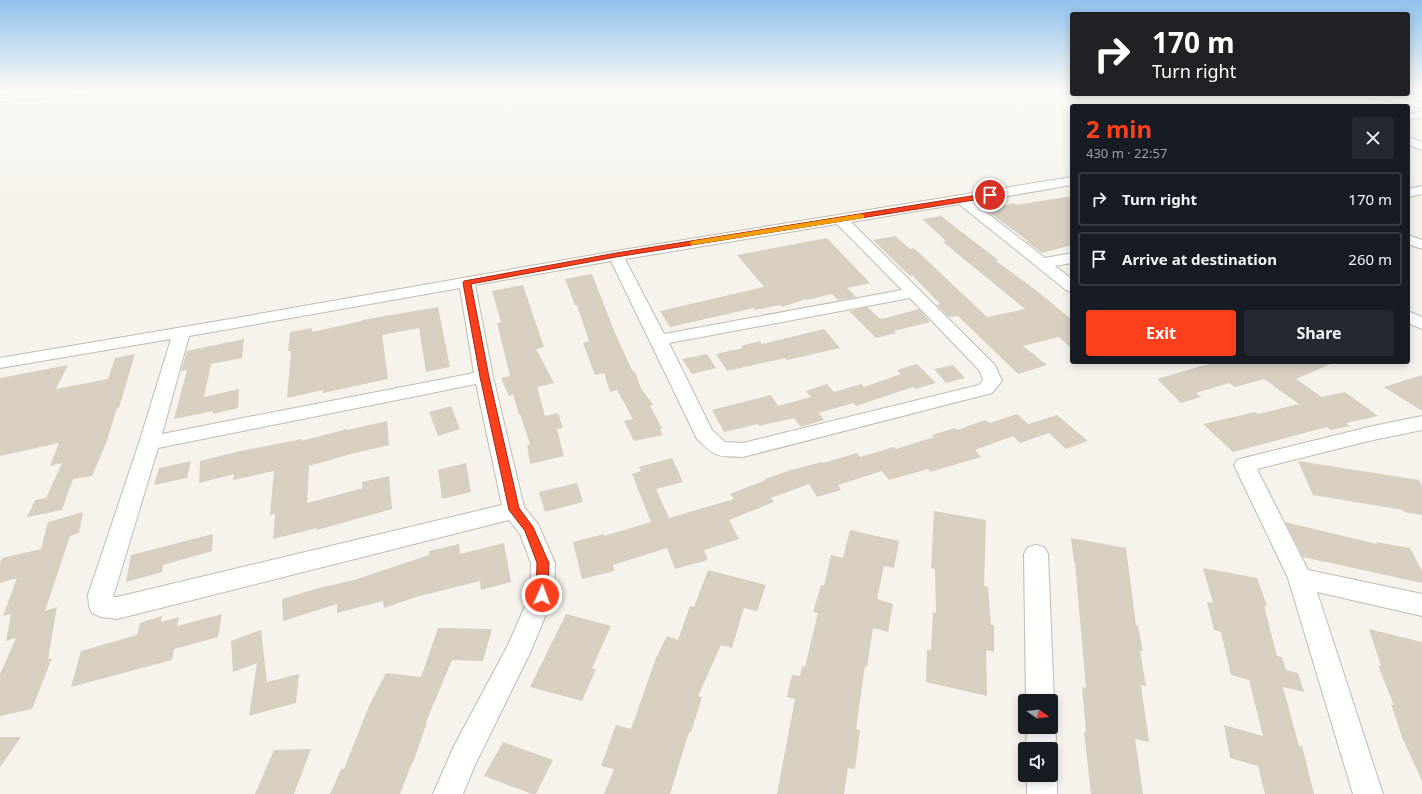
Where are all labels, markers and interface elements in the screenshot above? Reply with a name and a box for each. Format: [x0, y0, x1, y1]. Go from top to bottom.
text: 170 m [1152, 23, 1235, 61]
icon: right [1086, 28, 1138, 80]
text: Turn right [1152, 59, 1236, 83]
text: 2 min [1086, 112, 1152, 145]
button: close [1352, 117, 1394, 159]
text: 430 m · 22:57 [1086, 144, 1167, 162]
pin [973, 178, 1007, 212]
icon: arrive [979, 184, 1001, 206]
icon: right [1088, 188, 1110, 210]
text: Turn right [1122, 189, 1197, 209]
text: 170 m [1348, 189, 1392, 209]
icon: arrive [1088, 248, 1110, 270]
text: Arrive at destination [1122, 249, 1277, 269]
text: 260 m [1348, 249, 1392, 269]
button: Exit [1086, 310, 1236, 356]
button: Share [1244, 310, 1394, 356]
position arrow [521, 574, 563, 616]
north arrow [1018, 694, 1058, 734]
map controls [1018, 694, 1058, 782]
button: sound [1018, 742, 1058, 782]

